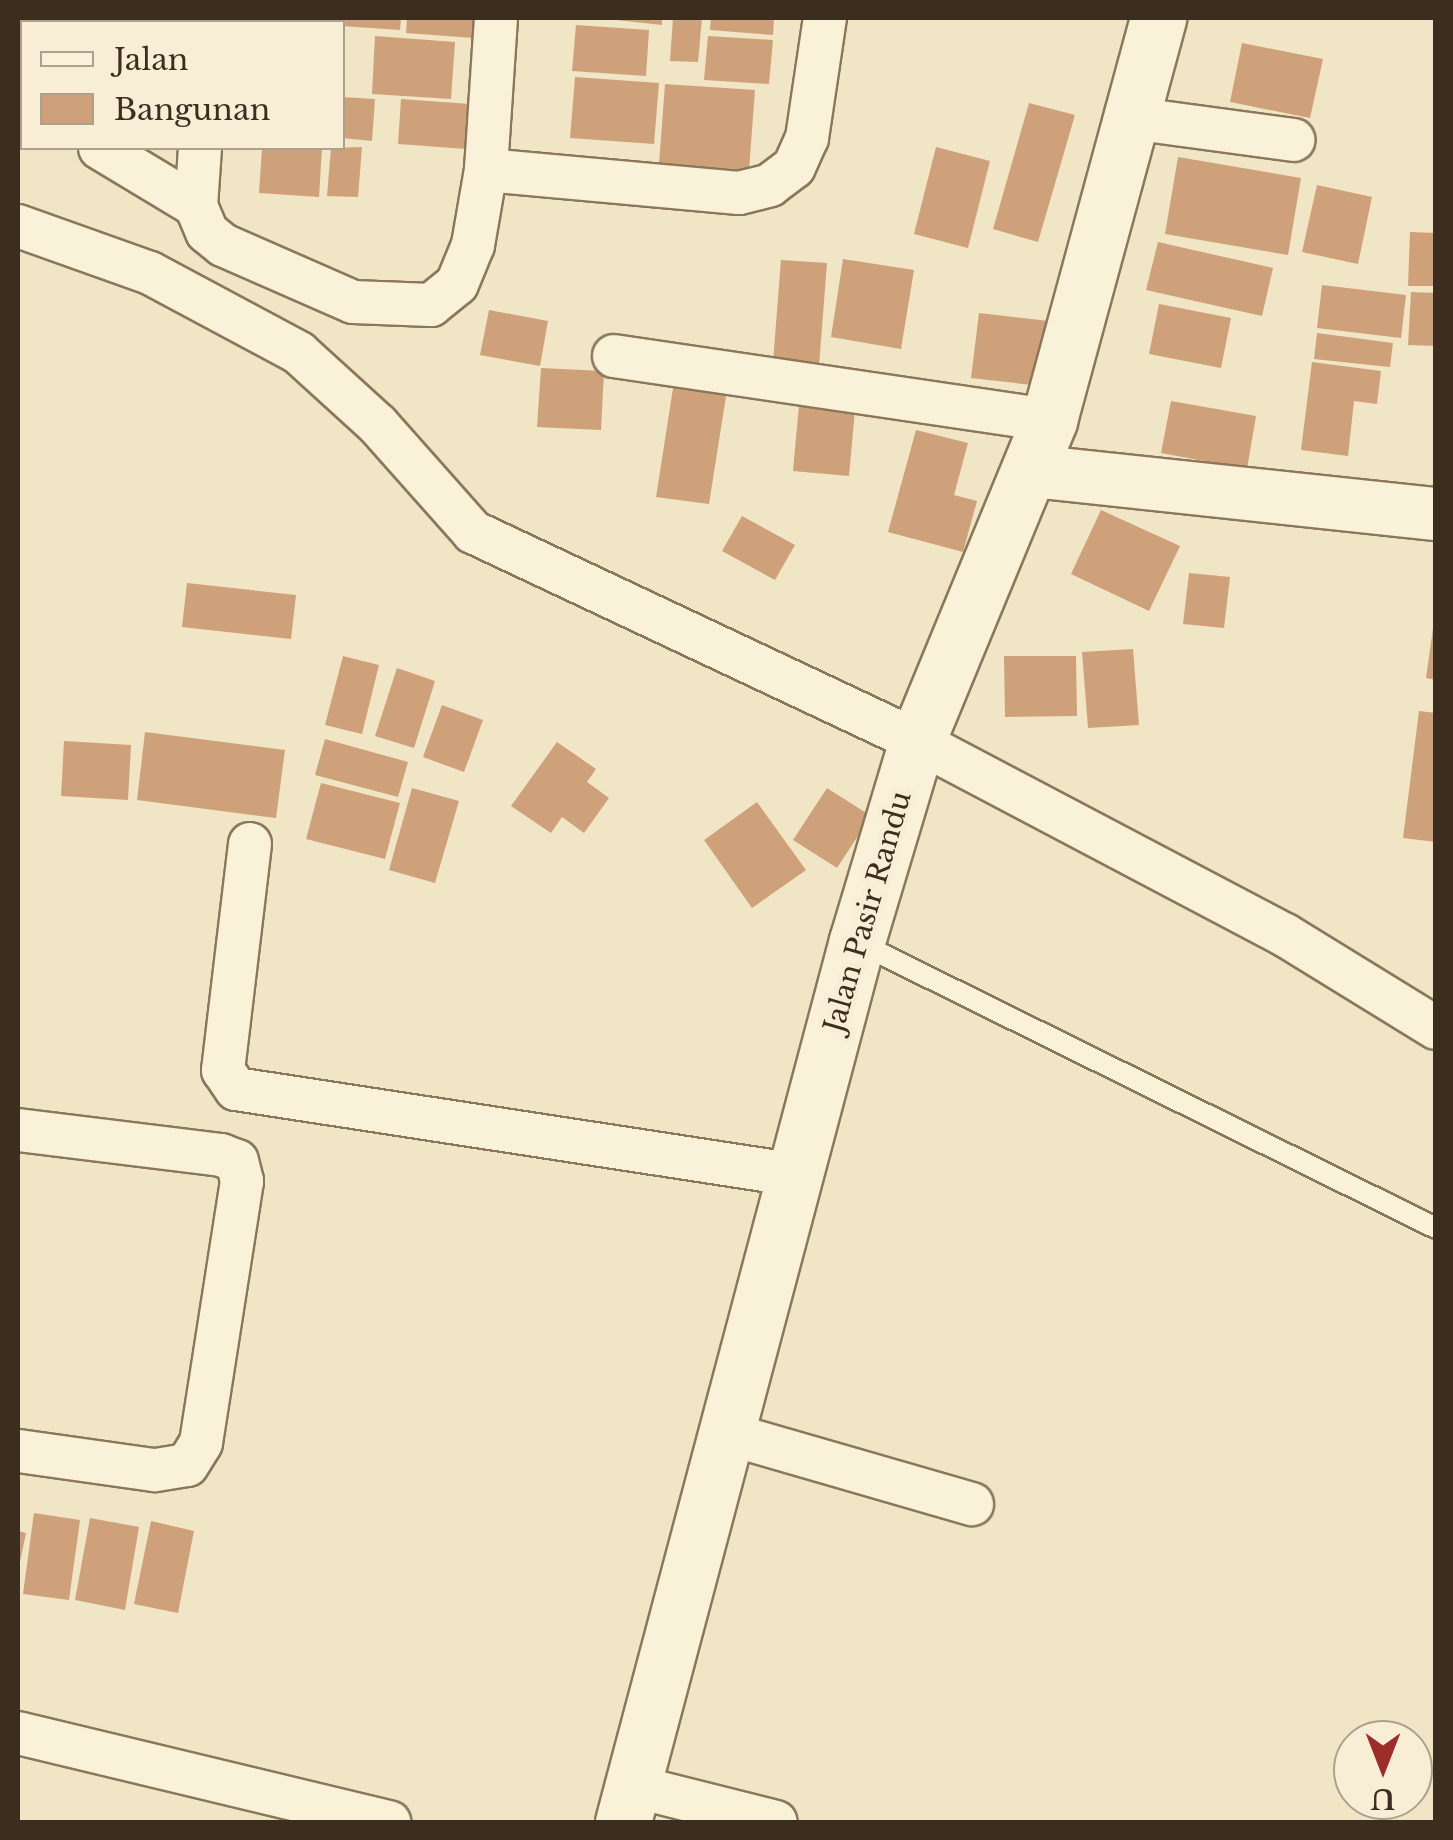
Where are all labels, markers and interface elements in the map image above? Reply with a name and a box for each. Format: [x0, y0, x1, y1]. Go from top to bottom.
legend [20, 20, 345, 150]
text: Jalan [114, 41, 189, 78]
text: Bangunan [114, 91, 270, 128]
street label: Jalan Pasir Randu [817, 787, 919, 1037]
north arrow [1333, 1720, 1433, 1820]
text: U [1371, 1781, 1395, 1816]

